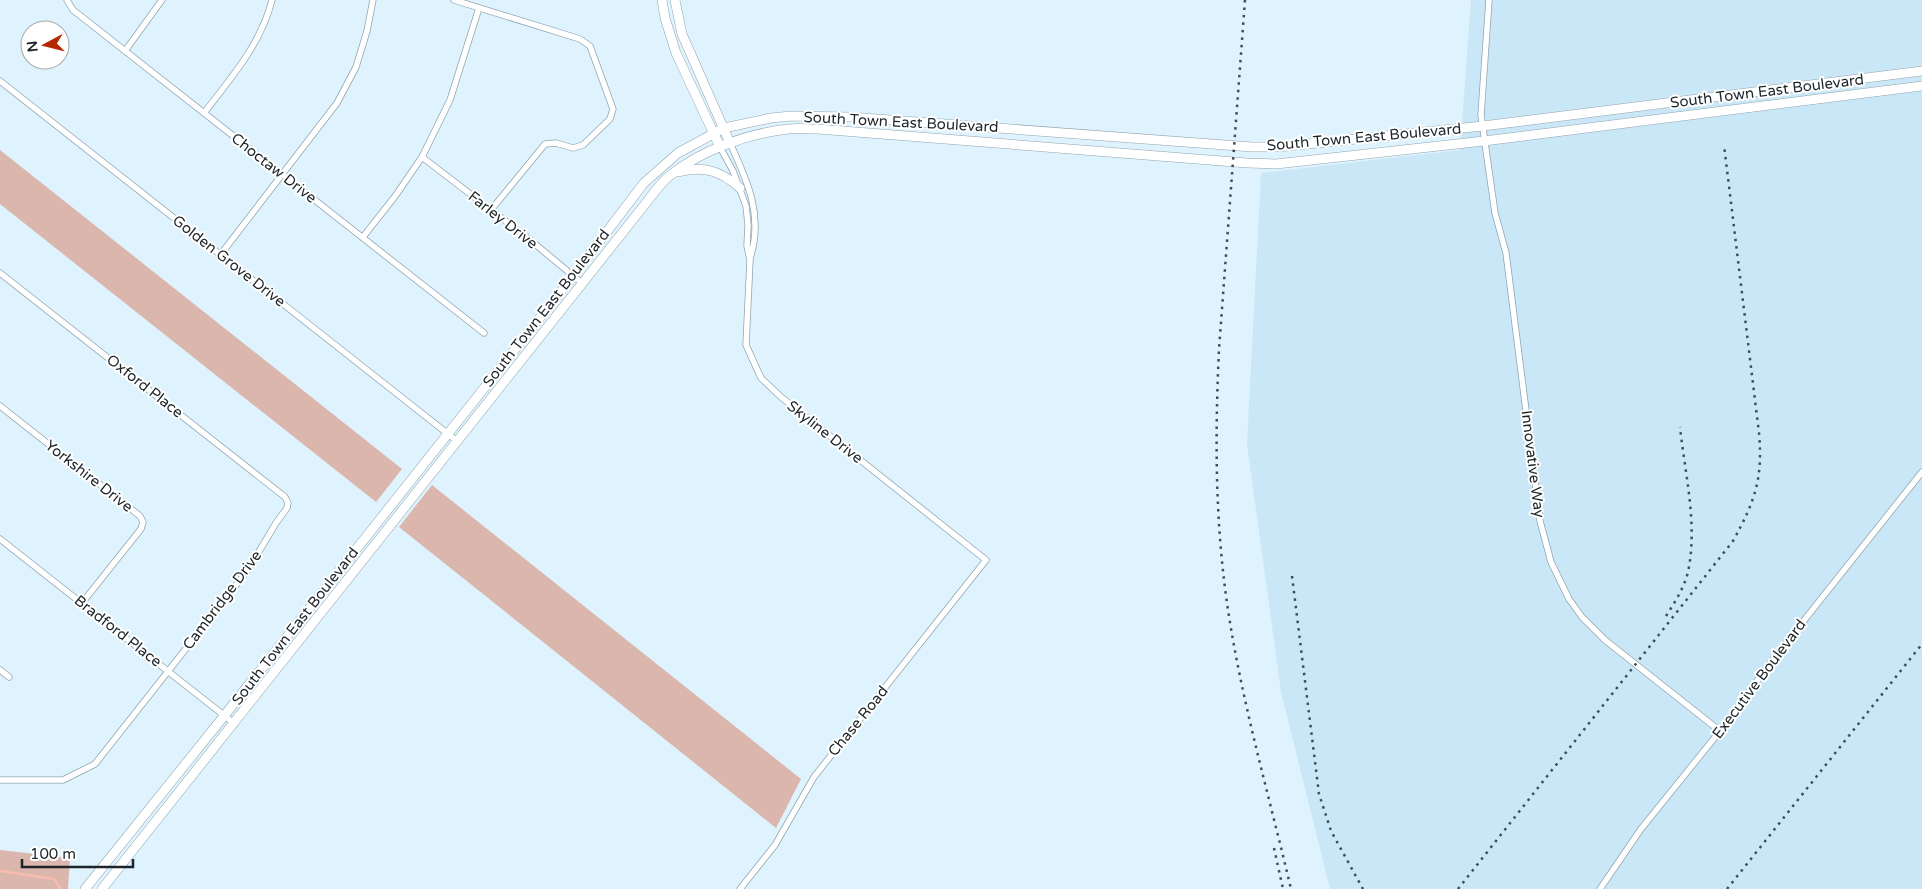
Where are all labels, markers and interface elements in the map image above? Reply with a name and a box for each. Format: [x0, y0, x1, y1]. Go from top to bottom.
north arrow [20, 20, 70, 70]
text: N [23, 40, 42, 53]
street label: South Town East Boulevard [1669, 70, 1865, 112]
street label: South Town East Boulevard [803, 108, 999, 136]
street label: South Town East Boulevard [1266, 120, 1462, 154]
street label: Choctaw Drive [228, 129, 320, 207]
street label: Farley Drive [465, 187, 541, 253]
street label: Golden Grove Drive [169, 211, 289, 311]
street label: South Town East Boulevard [479, 226, 613, 390]
street label: Oxford Place [103, 350, 187, 422]
street label: Skyline Drive [783, 397, 867, 467]
street label: Innovative Way [1517, 409, 1549, 519]
street label: Yorkshire Drive [42, 436, 136, 516]
street label: South Town East Boulevard [228, 544, 362, 708]
street label: Cambridge Drive [179, 547, 265, 653]
street label: Bradford Place [71, 591, 165, 671]
street label: Executive Boulevard [1708, 616, 1810, 742]
street label: Chase Road [824, 682, 892, 760]
scale bar [22, 836, 134, 868]
text: 100 m [30, 845, 76, 863]

